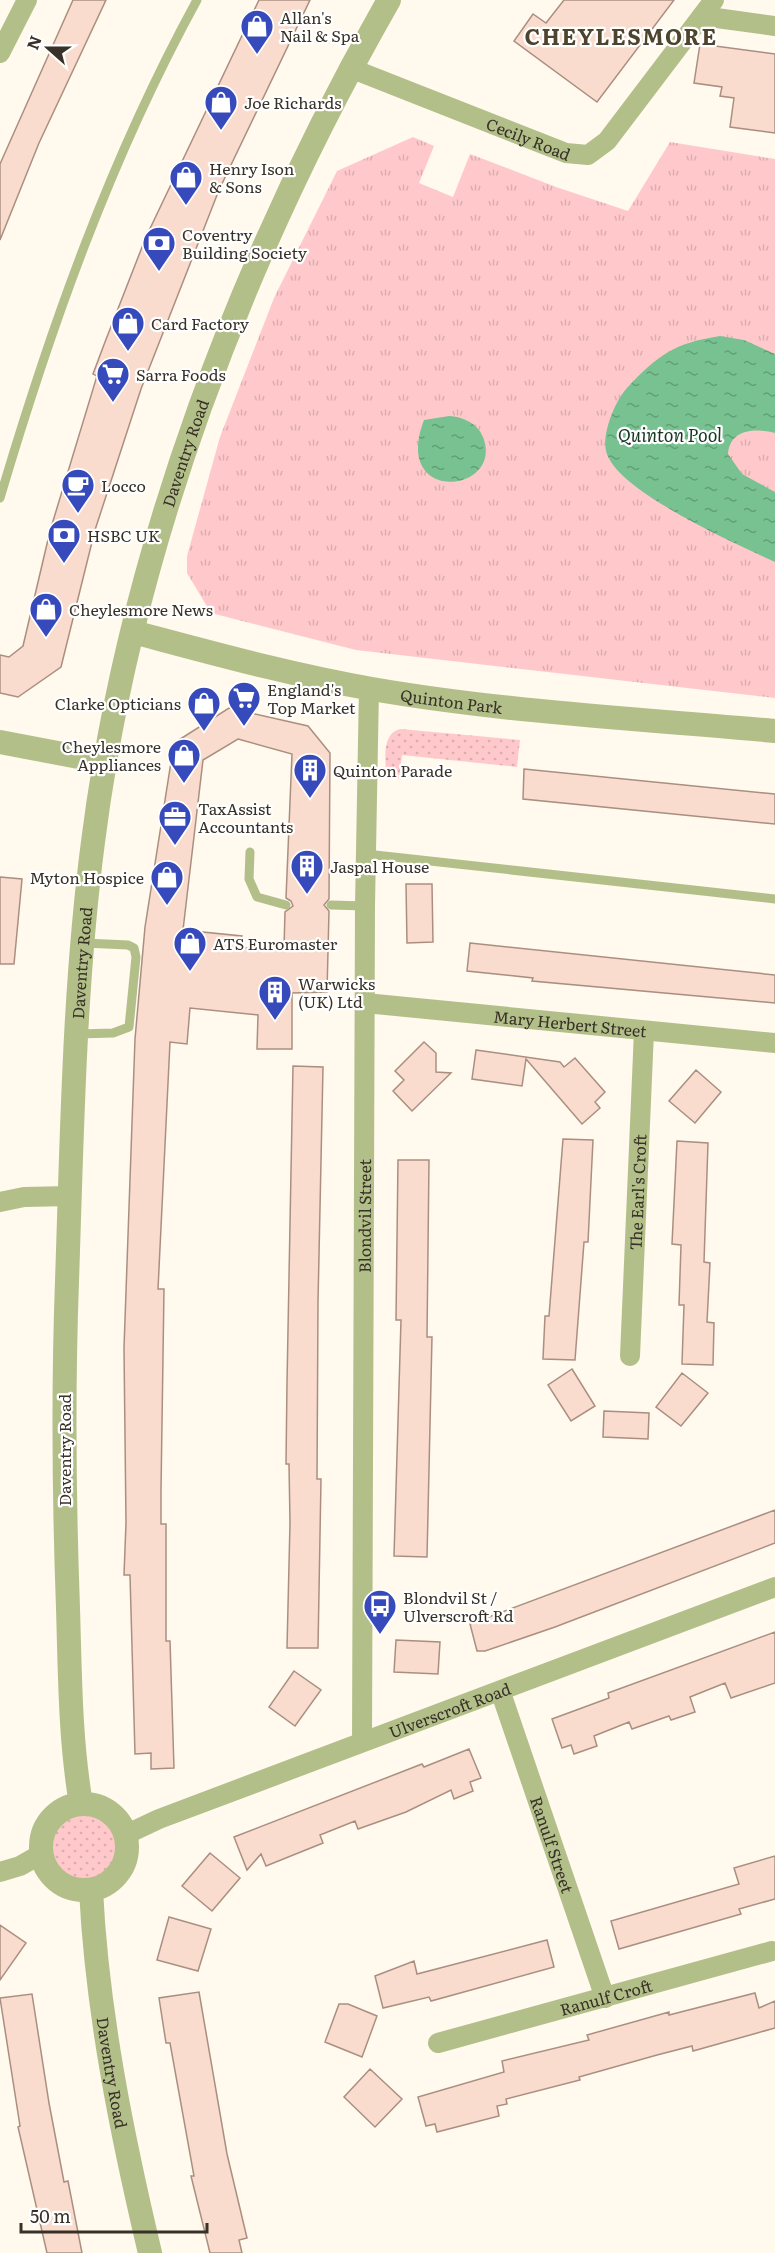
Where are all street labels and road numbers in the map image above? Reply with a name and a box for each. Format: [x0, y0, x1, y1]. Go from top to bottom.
street label: Cecily Road [483, 111, 575, 166]
street label: Daventry Road [155, 395, 214, 510]
street label: Quinton Park [399, 682, 504, 719]
street label: Daventry Road [65, 906, 98, 1020]
street label: Mary Herbert Street [492, 1004, 648, 1042]
street label: The Earl's Croft [623, 1134, 652, 1251]
street label: Blondvil Street [352, 1158, 376, 1273]
street label: Daventry Road [52, 1394, 76, 1506]
street label: Ulverscroft Road [385, 1676, 514, 1743]
street label: Ranulf Street [525, 1793, 580, 1897]
street label: Ranulf Croft [557, 1973, 655, 2021]
street label: Daventry Road [92, 2015, 134, 2131]

